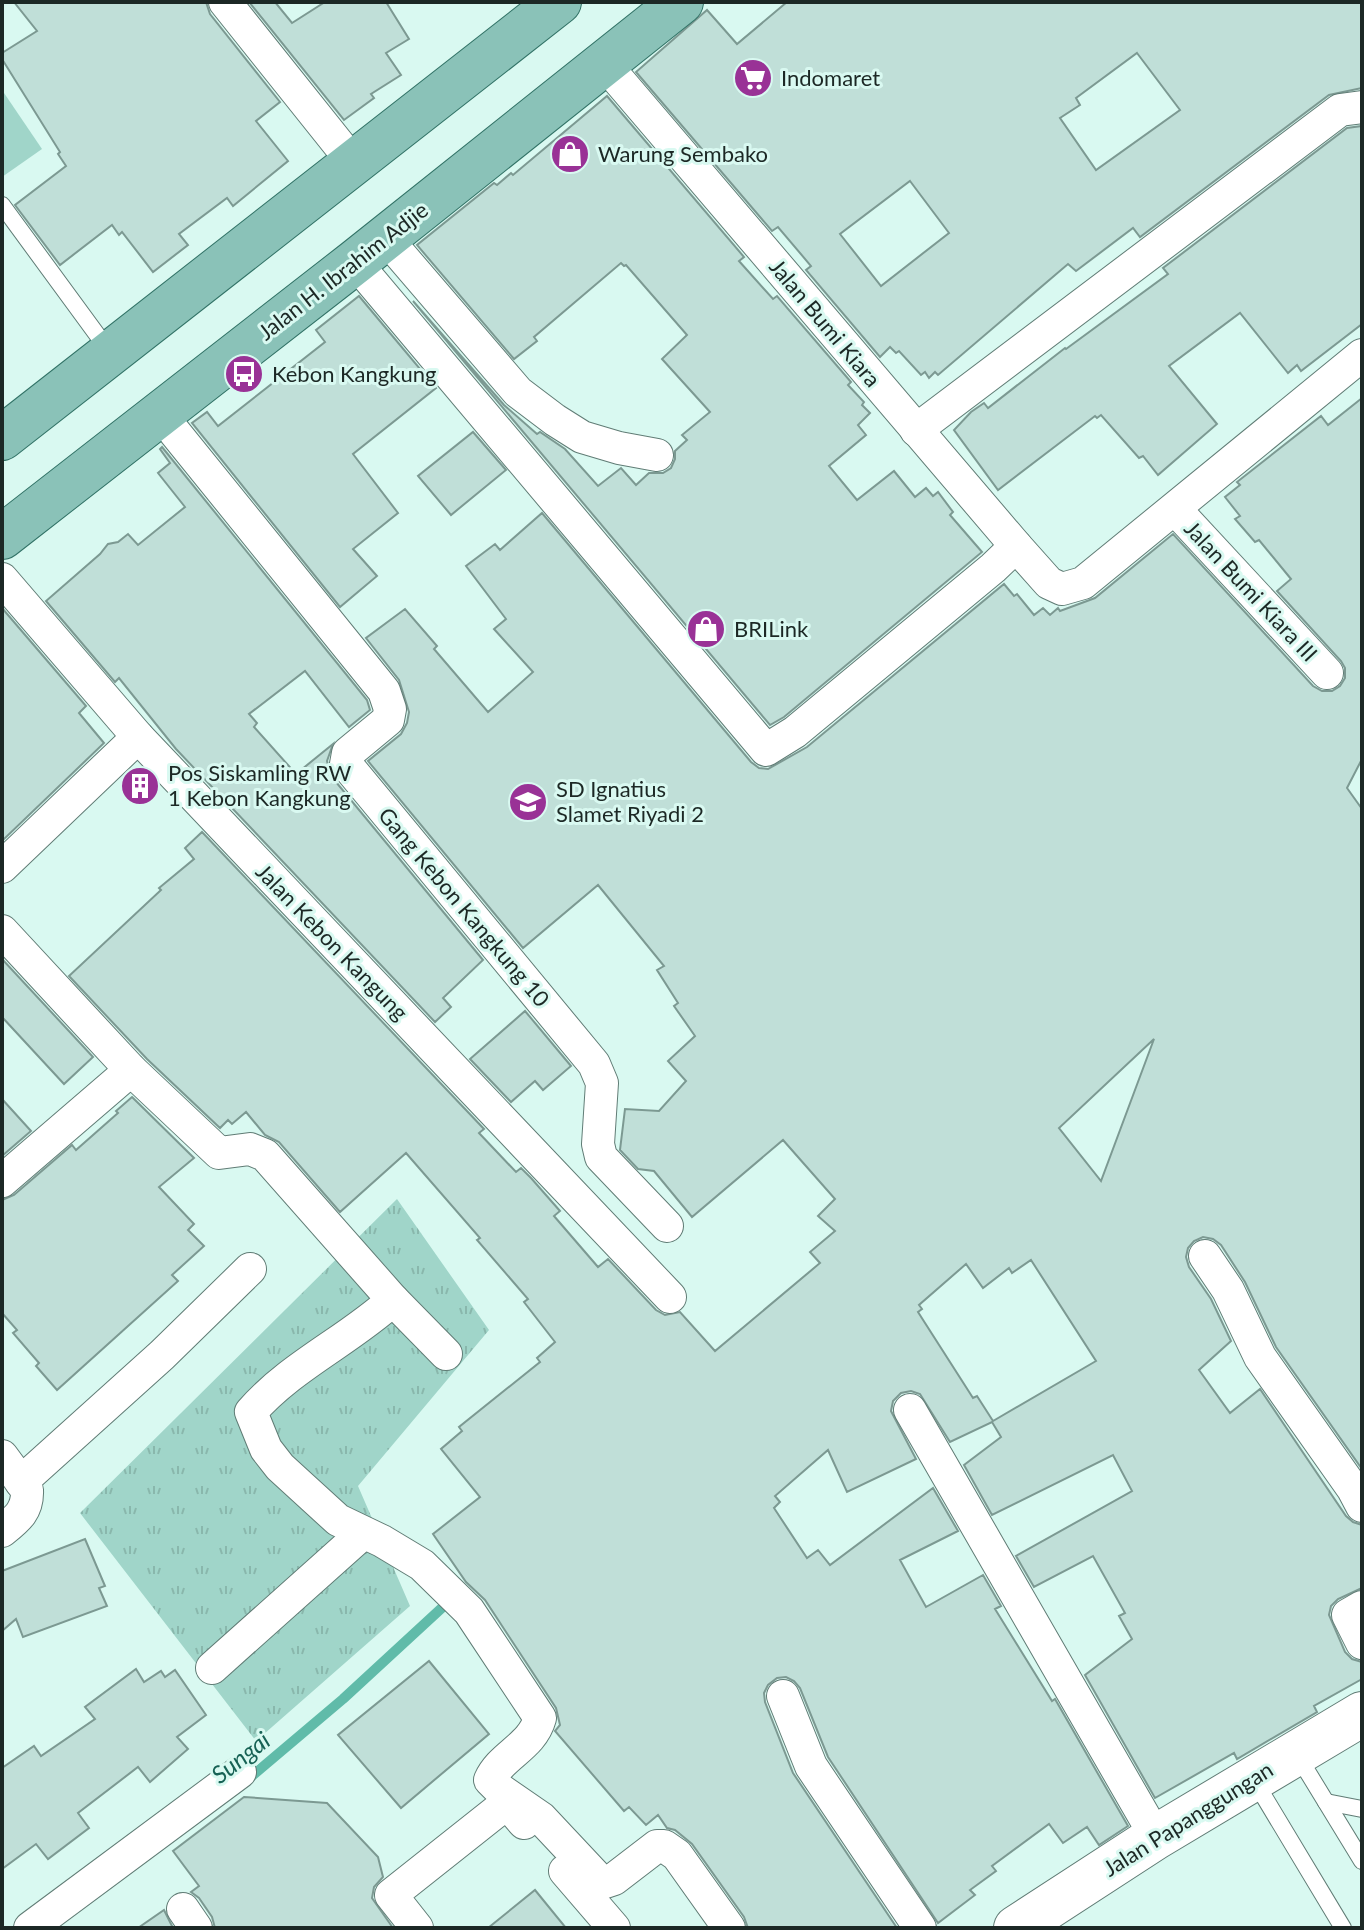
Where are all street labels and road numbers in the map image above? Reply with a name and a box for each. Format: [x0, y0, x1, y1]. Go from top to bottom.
street label: Jalan H. Ibrahim Adjie [252, 196, 433, 345]
street label: Jalan Bumi Kiara [764, 253, 887, 392]
street label: Jalan Bumi Kiara III [1179, 515, 1324, 667]
street label: Gang Kebon Kangkung 10 [373, 802, 556, 1012]
street label: Jalan Kebon Kangung [251, 858, 414, 1025]
street label: Jalan Papanggungan [1098, 1755, 1278, 1882]

